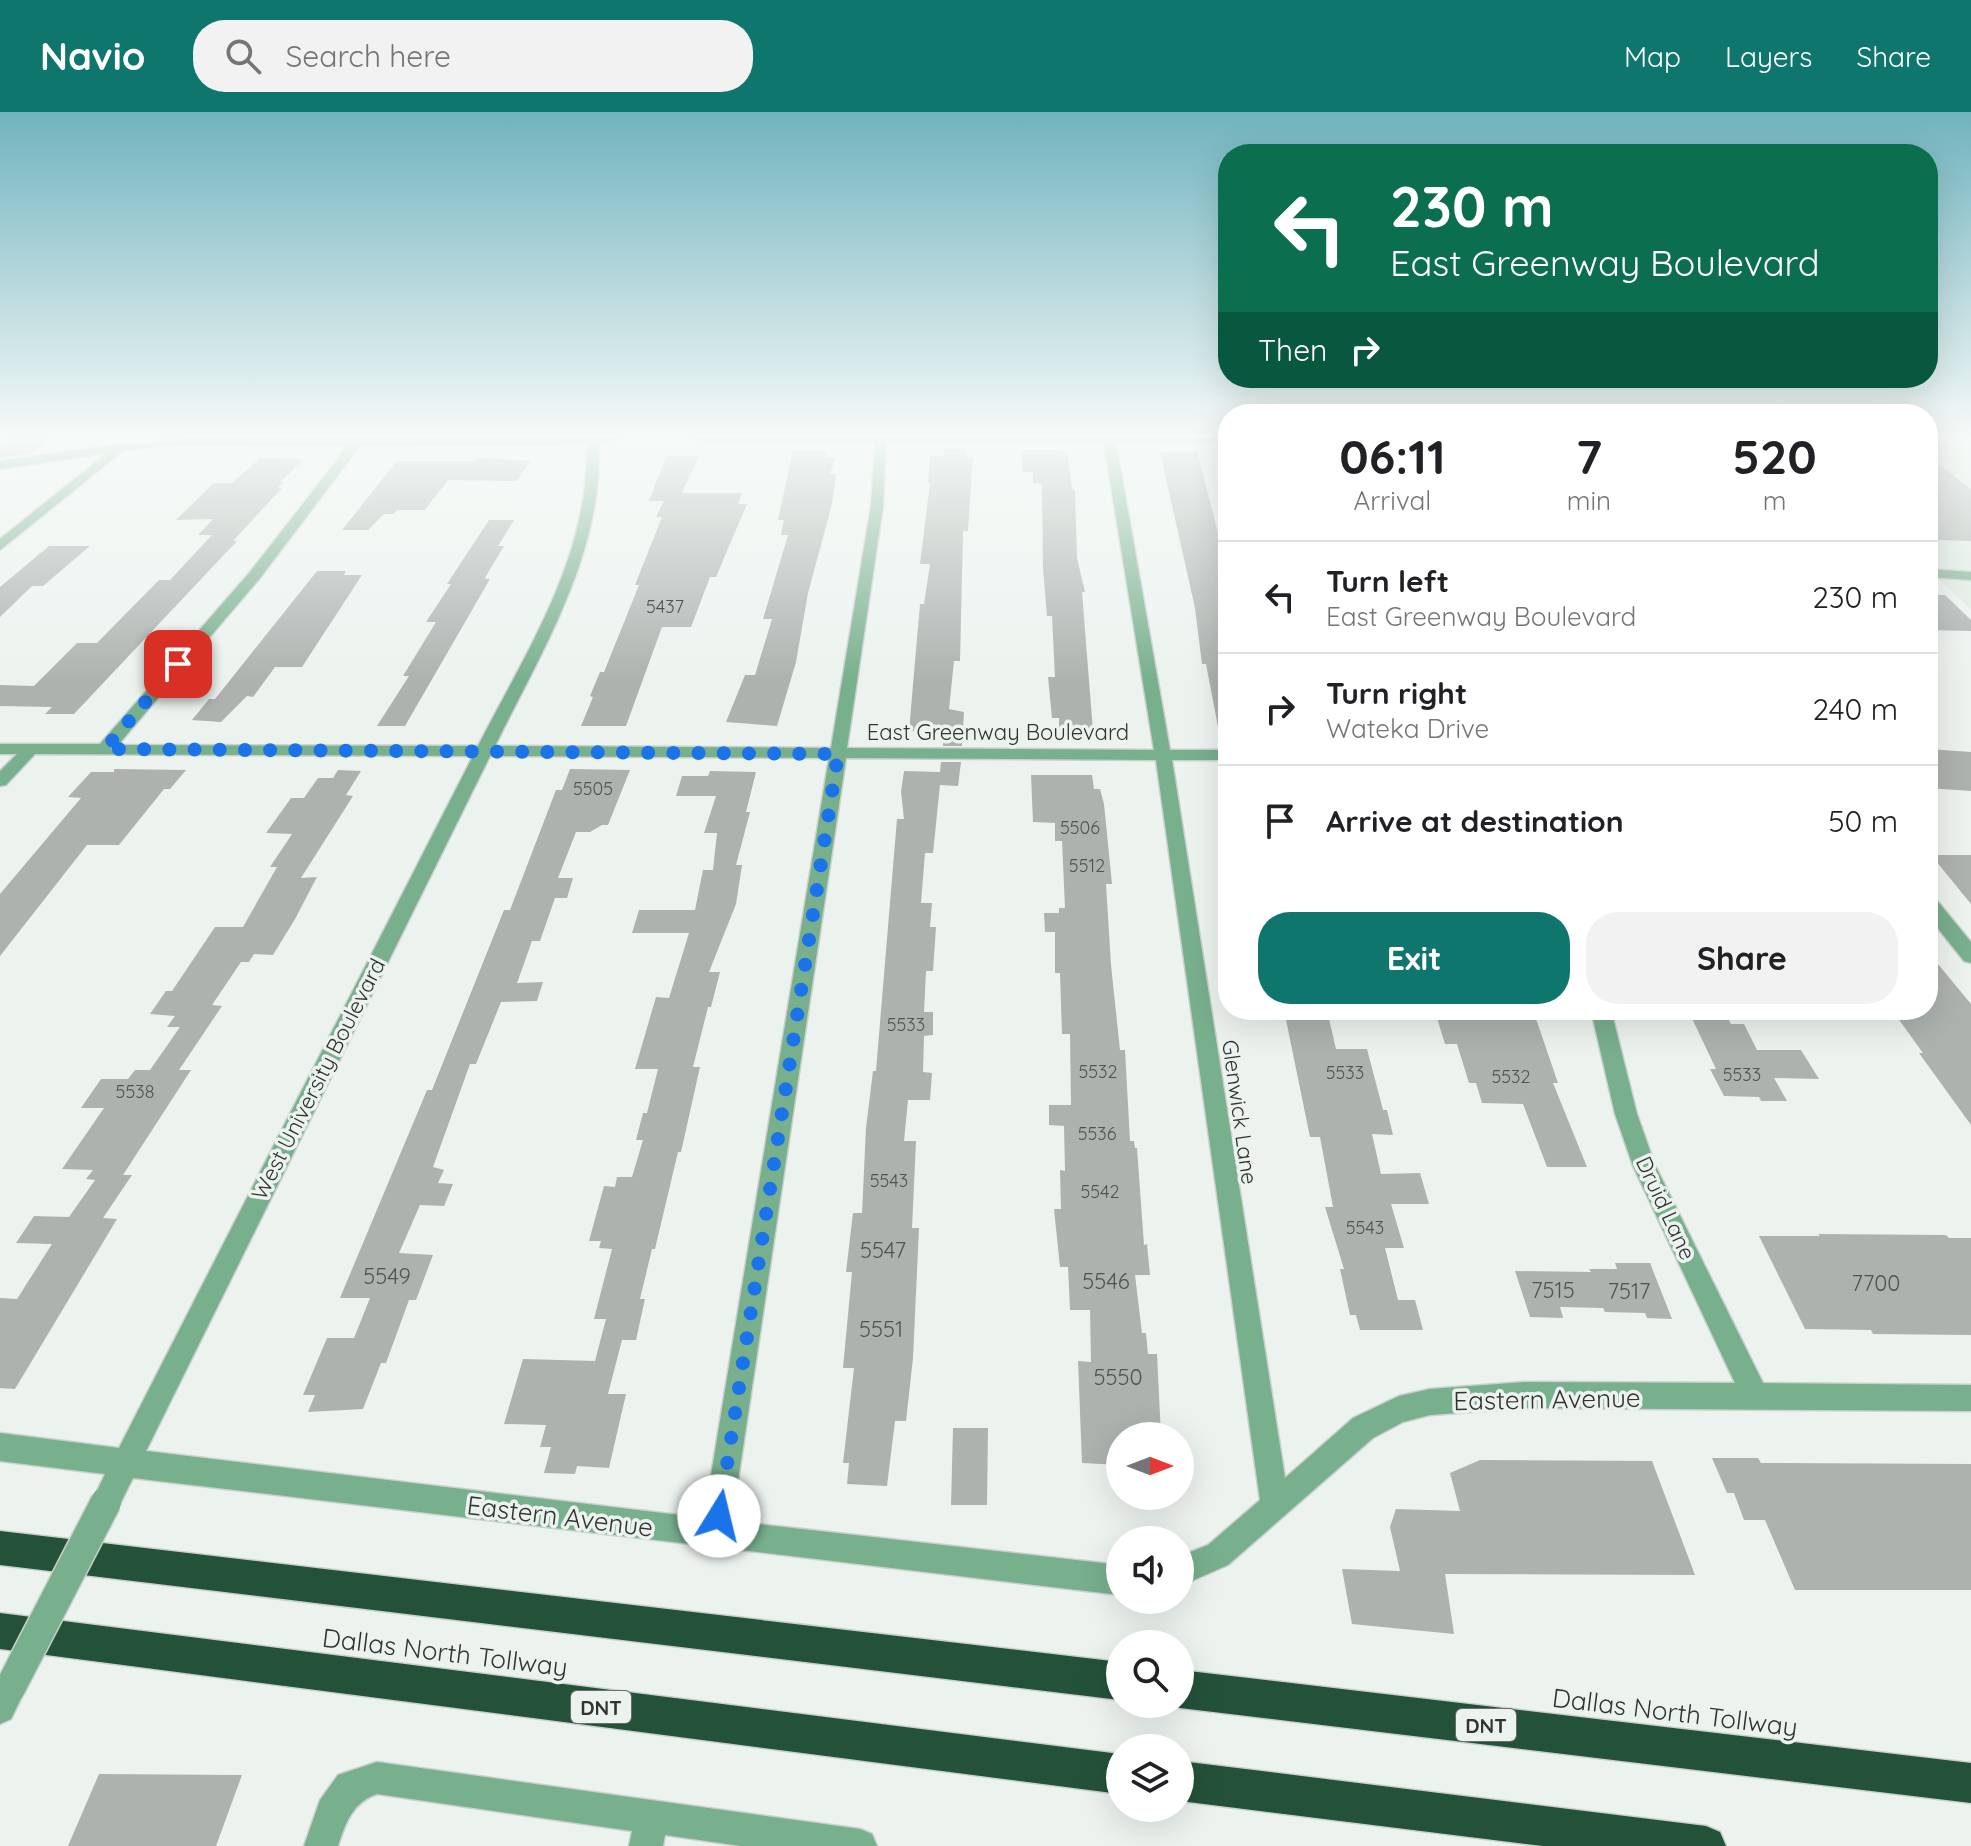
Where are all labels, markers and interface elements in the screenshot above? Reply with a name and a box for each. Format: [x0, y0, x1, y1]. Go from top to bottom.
search box [193, 20, 753, 92]
text: Navio [40, 32, 145, 80]
icon: search [221, 34, 265, 78]
text: Search here [285, 37, 451, 75]
text: Map [1624, 39, 1681, 74]
text: Layers [1725, 39, 1812, 74]
text: Share [1856, 39, 1931, 74]
text: 230 m [1390, 171, 1554, 241]
icon: left [1258, 176, 1362, 280]
text: East Greenway Boulevard [1390, 240, 1819, 285]
icon: right [1343, 328, 1387, 372]
text: Then [1258, 331, 1327, 369]
text: 06:11 [1339, 426, 1446, 486]
text: 7 [1576, 426, 1602, 486]
text: 520 [1732, 426, 1817, 486]
text: Arrival [1353, 484, 1431, 517]
text: min [1567, 484, 1611, 517]
text: m [1763, 484, 1786, 517]
text: Turn left [1326, 562, 1449, 600]
icon: left [1258, 575, 1302, 619]
text: 230 m [1812, 578, 1898, 616]
house number: 5437 [646, 595, 684, 618]
text: East Greenway Boulevard [1326, 600, 1636, 633]
pin [144, 630, 212, 698]
icon: arrive [156, 642, 200, 686]
text: Turn right [1326, 674, 1467, 712]
icon: right [1258, 687, 1302, 731]
text: 240 m [1813, 690, 1898, 728]
text: Wateka Drive [1326, 712, 1489, 745]
street label: East Greenway Boulevard [867, 718, 1129, 746]
house number: 5505 [573, 777, 613, 800]
icon: arrive [1258, 799, 1302, 843]
text: Arrive at destination [1326, 802, 1624, 840]
text: 50 m [1828, 802, 1898, 840]
house number: 5506 [1060, 816, 1100, 839]
house number: 5512 [1069, 854, 1105, 877]
button: Exit [1258, 912, 1570, 1004]
button: Share [1586, 912, 1898, 1004]
street label: West University Boulevard [245, 954, 391, 1204]
house number: 5533 [887, 1013, 925, 1036]
street label: Glenwick Lane [1216, 1038, 1264, 1186]
house number: 5532 [1078, 1060, 1118, 1083]
house number: 5533 [1326, 1061, 1364, 1084]
house number: 5533 [1723, 1063, 1761, 1086]
house number: 5532 [1491, 1065, 1531, 1088]
house number: 5538 [116, 1080, 154, 1103]
house number: 5536 [1078, 1122, 1117, 1145]
street label: Druid Lane [1630, 1152, 1702, 1264]
house number: 5543 [870, 1169, 908, 1192]
house number: 5542 [1080, 1180, 1120, 1203]
house number: 5543 [1346, 1216, 1384, 1239]
house number: 5547 [860, 1236, 906, 1264]
house number: 5549 [363, 1262, 411, 1290]
house number: 5546 [1082, 1267, 1130, 1295]
house number: 7700 [1852, 1269, 1900, 1297]
house number: 7515 [1531, 1276, 1575, 1304]
house number: 7517 [1608, 1277, 1650, 1305]
house number: 5551 [859, 1315, 903, 1343]
house number: 5550 [1093, 1363, 1143, 1391]
street label: Eastern Avenue [1453, 1381, 1641, 1417]
north arrow [1106, 1422, 1194, 1510]
map controls [1106, 1422, 1194, 1822]
position arrow [677, 1474, 761, 1558]
street label: Eastern Avenue [465, 1488, 655, 1544]
button: sound [1106, 1526, 1194, 1614]
street label: Dallas North Tollway [320, 1621, 570, 1683]
button: search [1106, 1630, 1194, 1718]
street label: Dallas North Tollway [1550, 1681, 1800, 1743]
road number: DNT [571, 1691, 631, 1723]
road number: DNT [1456, 1709, 1516, 1741]
button: layers [1106, 1734, 1194, 1822]

